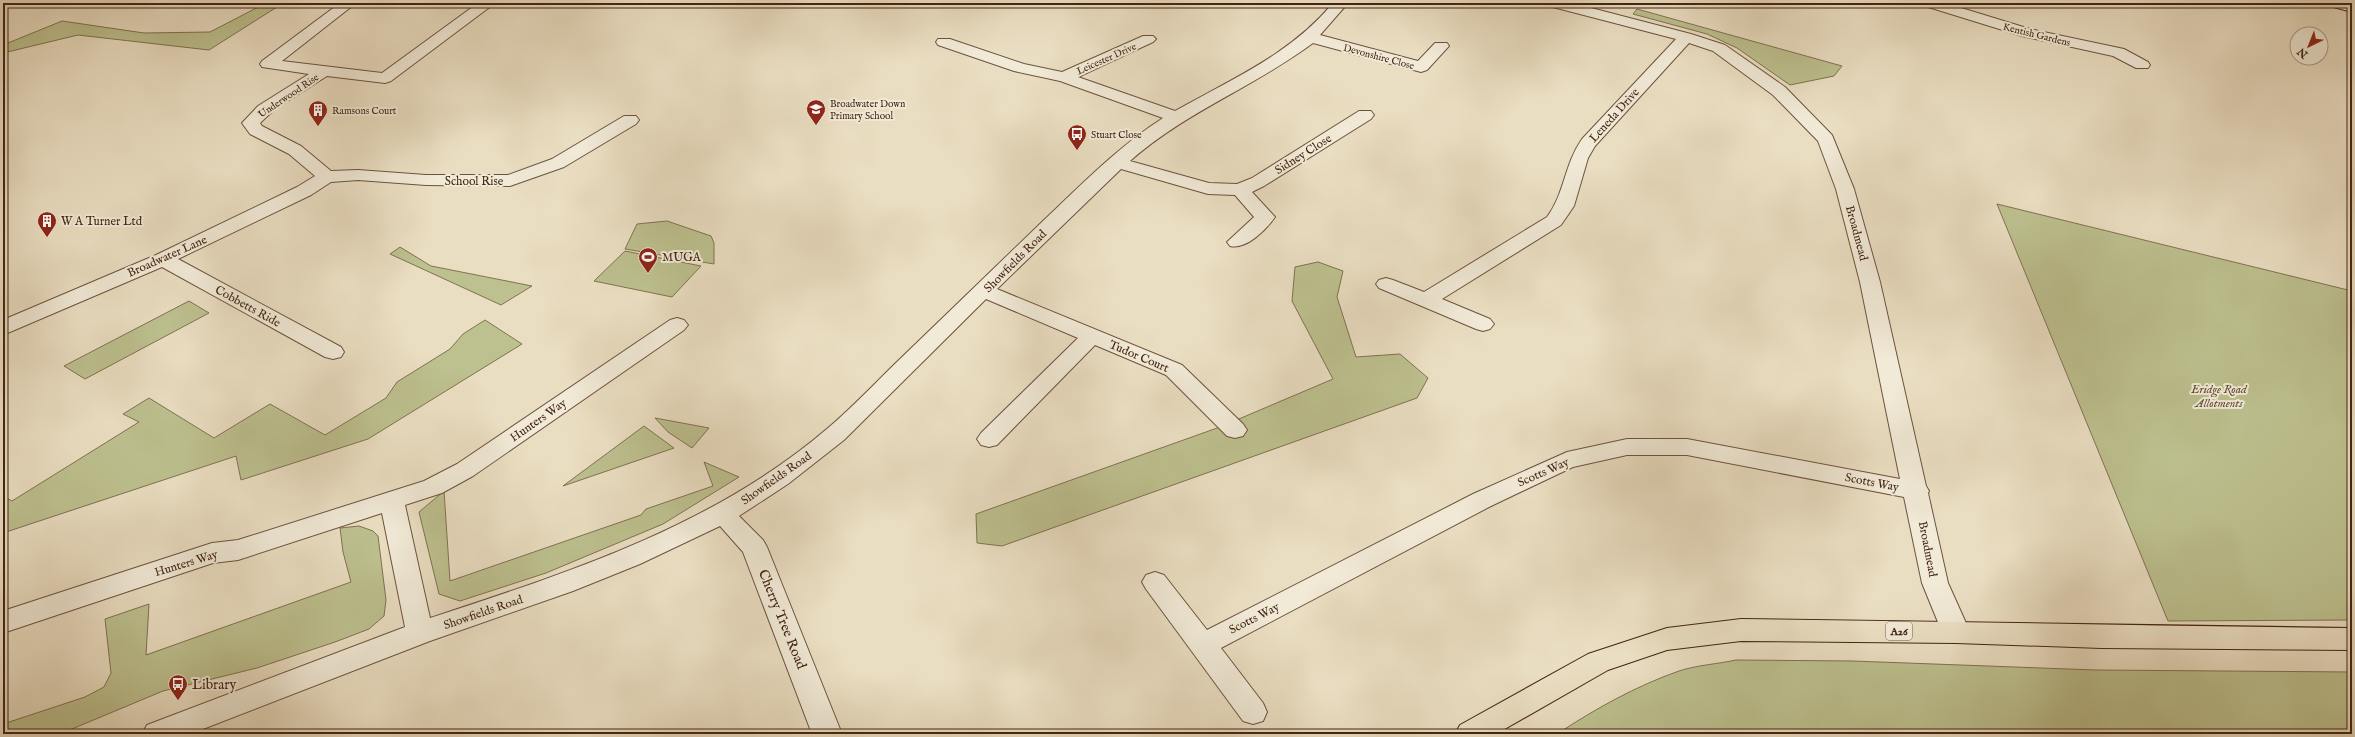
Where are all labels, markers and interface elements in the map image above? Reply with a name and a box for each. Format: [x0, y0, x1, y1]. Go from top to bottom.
street label: Kentish Gardens [2002, 21, 2072, 50]
north arrow [2289, 26, 2329, 66]
street label: Leicester Drive [1075, 40, 1139, 78]
street label: Devonshire Close [1342, 42, 1416, 73]
text: N [2294, 44, 2312, 62]
street label: Underwood Rise [256, 71, 322, 121]
street label: Leneda Drive [1586, 85, 1643, 146]
school or university icon: Broadwater Down Primary School [805, 98, 827, 126]
place label: Broadwater Down Primary School [830, 98, 906, 123]
building icon: Ramsons Court [307, 99, 329, 127]
place label: Ramsons Court [332, 105, 397, 118]
bus stop icon: Stuart Close [1066, 123, 1088, 151]
place label: Stuart Close [1091, 129, 1142, 142]
street label: Sidney Close [1272, 131, 1335, 178]
street label: School Rise [445, 174, 504, 189]
street label: Broadmead [1842, 204, 1871, 263]
building icon: W A Turner Ltd [36, 210, 58, 238]
place label: W A Turner Ltd [61, 214, 143, 229]
street label: Showfields Road [981, 226, 1050, 296]
street label: Broadwater Lane [125, 232, 210, 281]
sports icon: MUGA [637, 246, 659, 274]
place label: MUGA [662, 250, 702, 265]
street label: Cobbetts Ride [212, 282, 284, 331]
street label: Tudor Court [1107, 337, 1171, 376]
park label: Eridge Road Allotments [2190, 382, 2248, 411]
street label: Hunters Way [507, 395, 569, 445]
street label: Showfields Road [738, 448, 815, 508]
street label: Scotts Way [1515, 454, 1571, 490]
street label: Scotts Way [1844, 470, 1900, 495]
street label: Broadmead [1915, 520, 1940, 579]
street label: Hunters Way [153, 547, 220, 580]
street label: Cherry Tree Road [754, 567, 810, 672]
street label: Showfields Road [442, 592, 525, 633]
street label: Scotts Way [1227, 599, 1282, 638]
road number: A26 [1886, 622, 1912, 640]
bus stop icon: Library [167, 673, 189, 701]
place label: Library [192, 676, 236, 694]

